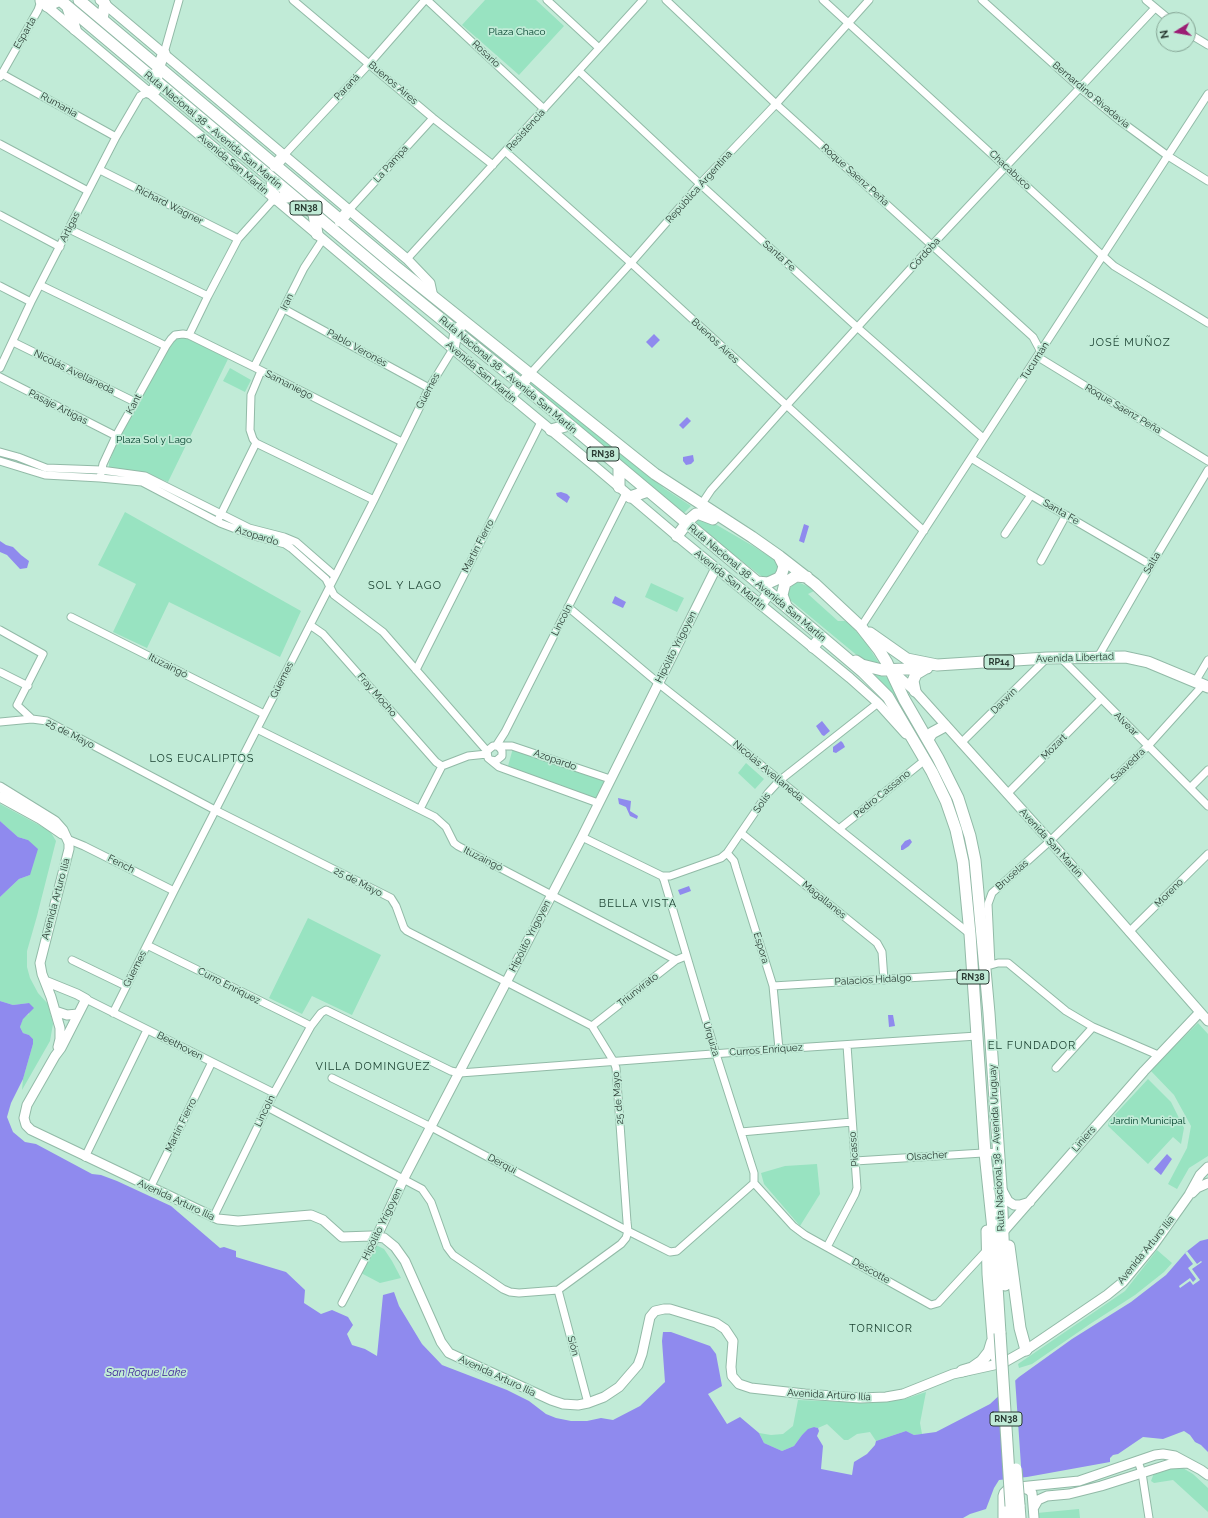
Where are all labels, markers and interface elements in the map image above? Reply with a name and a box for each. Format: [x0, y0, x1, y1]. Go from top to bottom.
north arrow [1156, 12, 1196, 52]
street label: Esparta [11, 15, 39, 51]
park label: Plaza Chaco [489, 26, 545, 38]
text: N [1158, 29, 1172, 40]
street label: Rosario [469, 38, 503, 70]
street label: Buenos Aires [366, 59, 420, 107]
street label: Bernardino Rivadavia [1050, 59, 1132, 131]
street label: Ruta Nacional 38 - Avenida San Martín [142, 69, 284, 191]
street label: Paraná [332, 71, 362, 103]
street label: Rumania [38, 90, 80, 120]
street label: Resistencia [504, 107, 548, 153]
street label: Avenida San Martín [195, 131, 271, 197]
street label: Roque Saenz Peña [819, 141, 891, 209]
street label: La Pampa [371, 143, 411, 185]
street label: República Argentina [663, 148, 735, 226]
street label: Chacabuco [987, 148, 1033, 192]
street label: Richard Wagner [133, 183, 205, 227]
road number: RN38 [290, 201, 322, 215]
street label: Artigas [57, 210, 83, 244]
street label: Córdoba [907, 235, 943, 273]
street label: Santa Fe [760, 238, 798, 274]
street label: Iran [278, 292, 296, 312]
street label: Ruta Nacional 38 - Avenida San Martín [437, 314, 579, 436]
street label: Buenos Aires [689, 316, 741, 366]
street label: Pablo Veronés [325, 327, 389, 369]
district label: JOSÉ MUÑOZ [1089, 336, 1171, 350]
street label: Avenida San Martín [443, 339, 519, 405]
street label: Tucumán [1018, 340, 1052, 382]
street label: Nicolás Avellaneda [32, 347, 116, 397]
street label: Samaniego [263, 368, 315, 402]
street label: Güemes [414, 371, 442, 411]
street label: Roque Saenz Peña [1083, 382, 1163, 436]
street label: Pasaje Artigas [26, 387, 90, 427]
street label: Kant [124, 392, 144, 416]
park label: Plaza Sol y Lago [116, 434, 192, 446]
road number: RN38 [587, 447, 619, 461]
street label: Santa Fe [1041, 497, 1081, 527]
street label: Martín Fierro [459, 517, 497, 575]
street label: Ruta Nacional 38 - Avenida San Martín [686, 522, 828, 644]
street label: Azopardo [234, 524, 280, 548]
street label: Avenida San Martín [692, 547, 768, 613]
street label: Salta [1141, 550, 1163, 576]
district label: SOL Y LAGO [368, 579, 442, 593]
street label: Lincoln [549, 602, 575, 638]
street label: Hipólito Yrigoyen [653, 609, 699, 685]
street label: Ituzaingó [146, 651, 190, 681]
street label: Avenida Libertad [1036, 651, 1114, 665]
road number: RP14 [984, 655, 1014, 669]
street label: Güemes [268, 660, 296, 700]
street label: Fray Mocho [355, 671, 399, 719]
street label: Darwin [988, 685, 1020, 717]
street label: Alvear [1111, 709, 1141, 739]
street label: 25 de Mayo [44, 717, 96, 751]
street label: Mozart [1039, 732, 1069, 762]
street label: Nicolás Avellaneda [730, 738, 806, 804]
street label: Saavedra [1108, 746, 1148, 784]
street label: Azopardo [532, 747, 578, 773]
district label: LOS EUCALIPTOS [149, 752, 255, 766]
street label: Pedro Cassano [851, 768, 913, 820]
street label: Solís [751, 791, 773, 815]
street label: Avenida San Martín [1017, 806, 1085, 880]
street label: Ituzaingó [461, 844, 505, 874]
street label: Fench [106, 852, 136, 876]
street label: Avenida Arturo Ilía [39, 857, 73, 941]
street label: Bruselas [993, 857, 1031, 893]
street label: 25 de Mayo [332, 865, 384, 899]
street label: Moreno [1152, 876, 1186, 910]
street label: Magallanes [800, 879, 848, 921]
district label: BELLA VISTA [599, 897, 677, 911]
street label: Hipólito Yrigoyen [507, 898, 553, 974]
street label: Espora [751, 931, 771, 965]
street label: Güemes [121, 949, 149, 989]
street label: Curro Enriquez [196, 965, 262, 1007]
street label: Triunvirato [615, 970, 661, 1010]
road number: RN38 [957, 970, 989, 984]
street label: Palacios Hidalgo [834, 972, 912, 988]
street label: Urquiza [700, 1020, 722, 1058]
street label: Beethoven [155, 1029, 205, 1063]
district label: EL FUNDADOR [988, 1039, 1076, 1053]
street label: Curros Enriquez [729, 1041, 803, 1059]
district label: VILLA DOMINGUEZ [315, 1060, 431, 1074]
street label: Ruta Nacional 38 - Avenida Uruguay [987, 1064, 1007, 1232]
street label: 25 de Mayo [610, 1071, 626, 1125]
street label: Lincoln [252, 1093, 278, 1129]
street label: Martín Fierro [163, 1096, 199, 1154]
park label: Jardín Municipal [1110, 1115, 1186, 1127]
street label: Liniers [1070, 1124, 1098, 1154]
street label: Picasso [846, 1131, 862, 1167]
street label: Olsacher [906, 1149, 948, 1163]
street label: Derqui [486, 1152, 518, 1176]
street label: Avenida Arturo Ilía [135, 1177, 217, 1223]
street label: Hipólito Yrigoyen [359, 1186, 405, 1262]
street label: Avenida Arturo Ilía [1115, 1214, 1177, 1286]
street label: Descotte [850, 1256, 892, 1286]
district label: TORNICOR [849, 1322, 913, 1336]
street label: Sión [565, 1335, 581, 1357]
street label: Avenida Arturo Ilía [456, 1353, 538, 1399]
water label: San Roque Lake [106, 1366, 186, 1380]
street label: Avenida Arturo Ilía [787, 1387, 871, 1403]
road number: RN38 [990, 1412, 1022, 1426]

